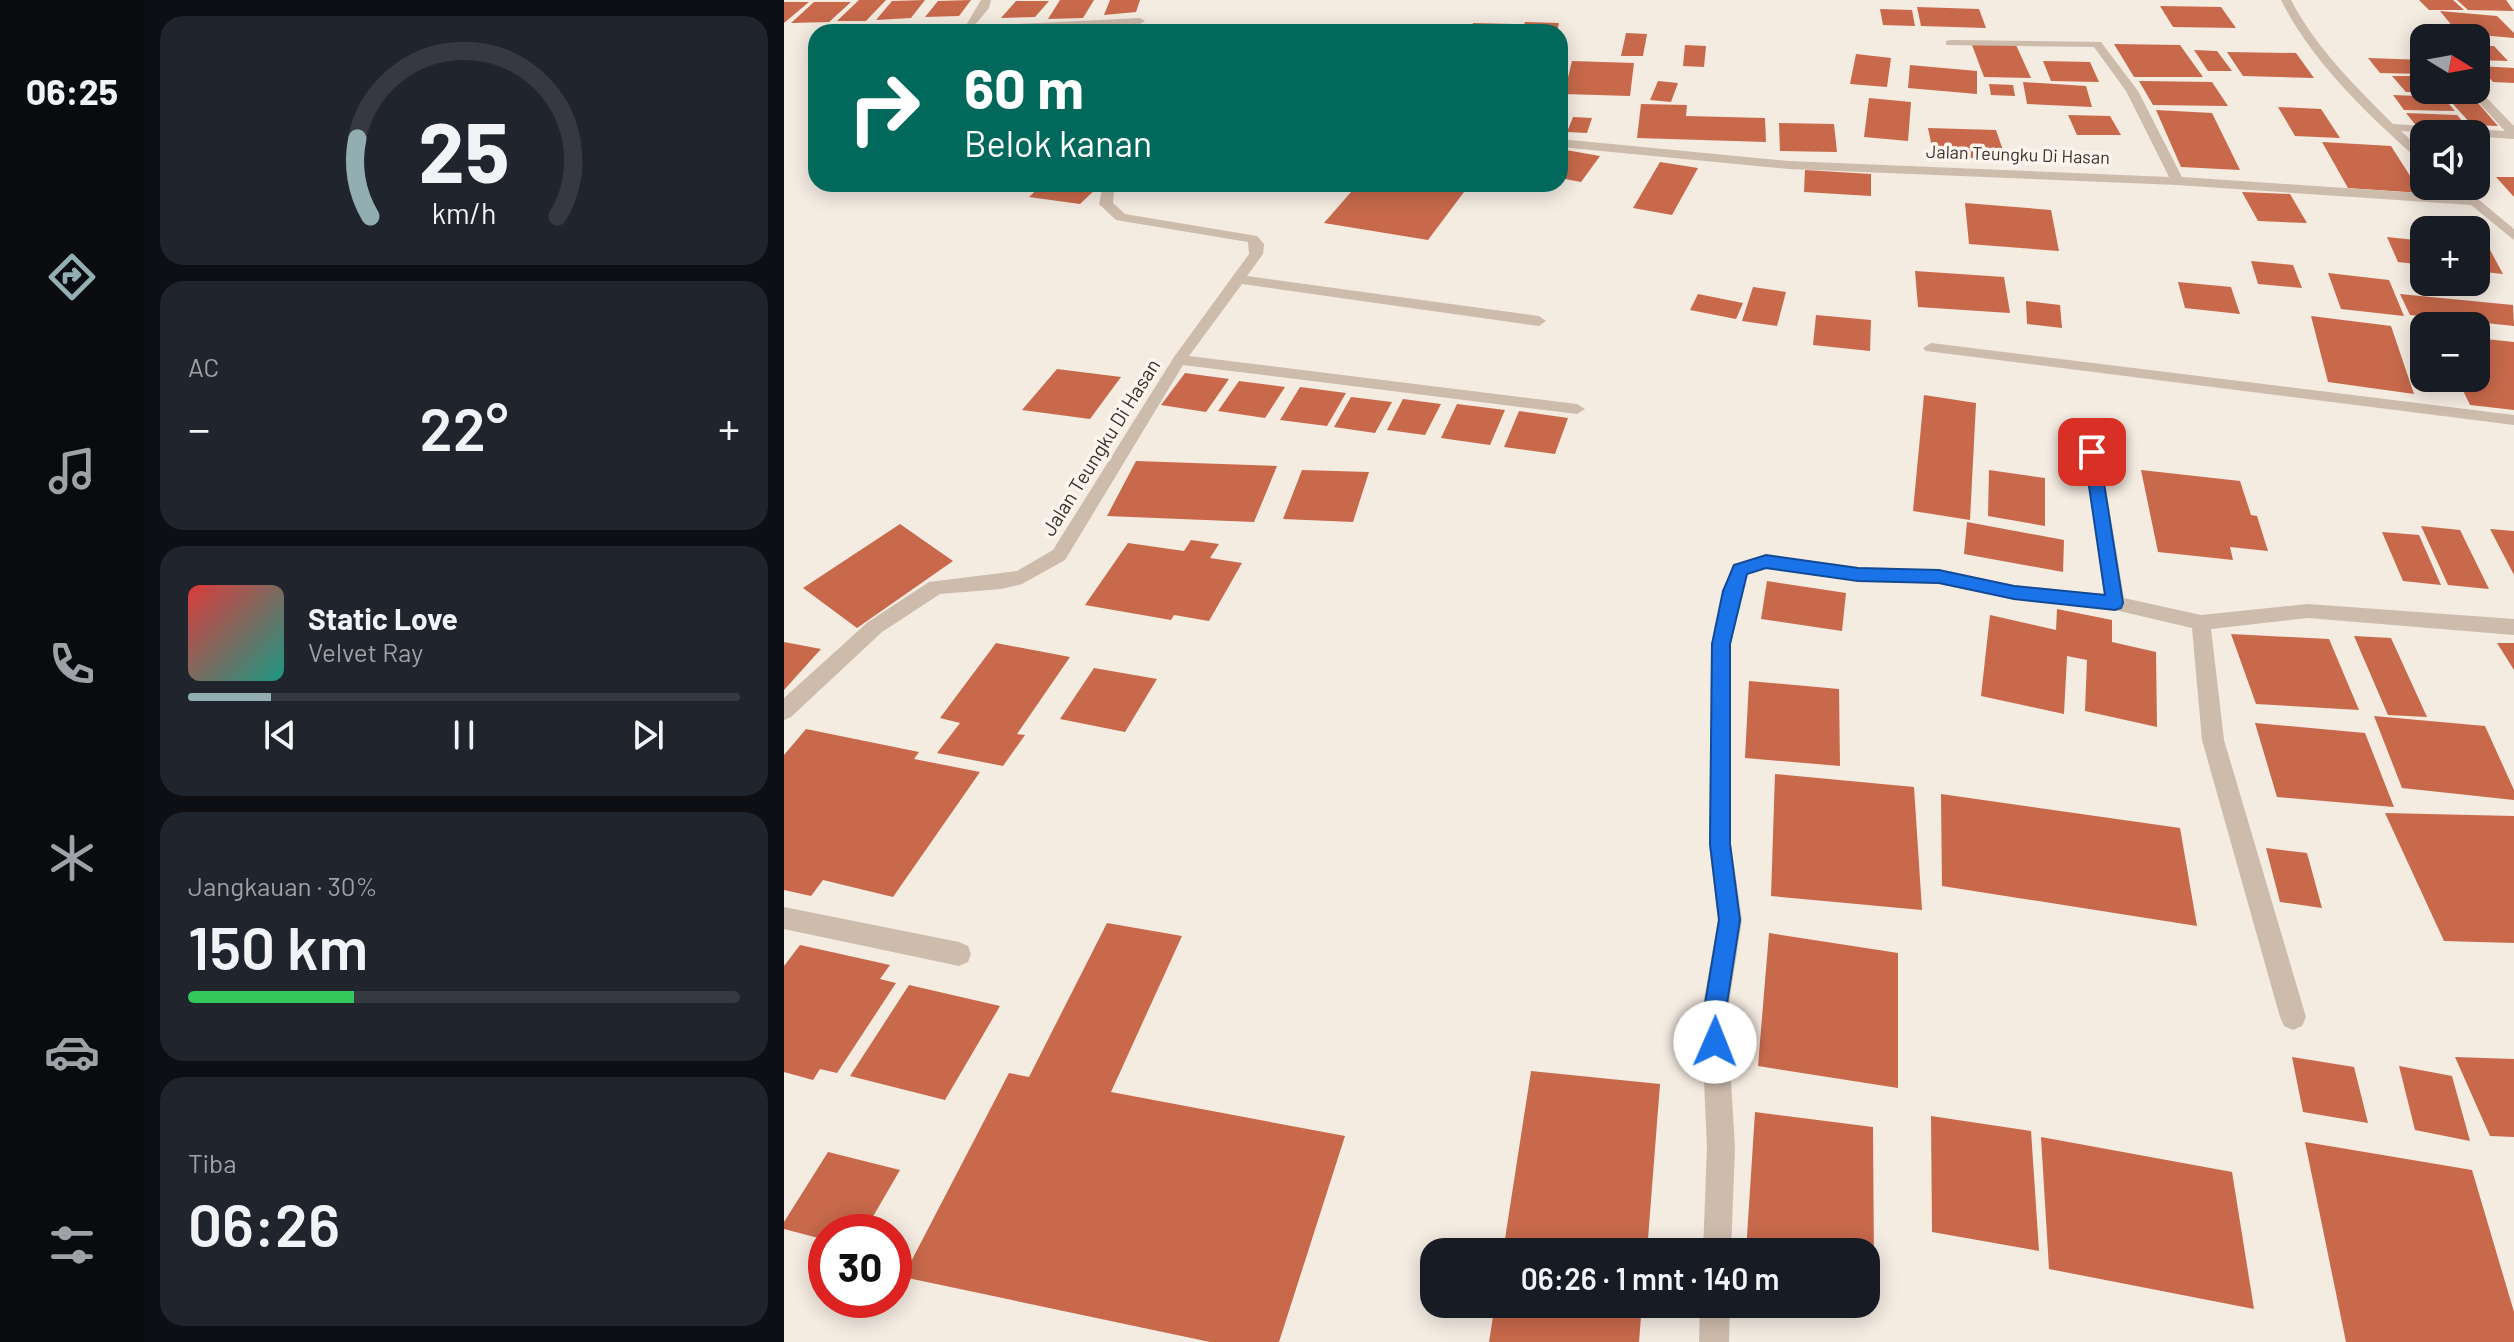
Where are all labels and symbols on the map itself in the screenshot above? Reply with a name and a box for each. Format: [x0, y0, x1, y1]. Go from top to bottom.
north arrow [2410, 24, 2490, 104]
street label: Jalan Teungku Di Hasan [1926, 140, 2110, 168]
street label: Jalan Teungku Di Hasan [1036, 354, 1164, 540]
pin [2058, 418, 2126, 486]
position arrow [1673, 1000, 1757, 1084]
speed limit sign: 30 [808, 1214, 912, 1318]

